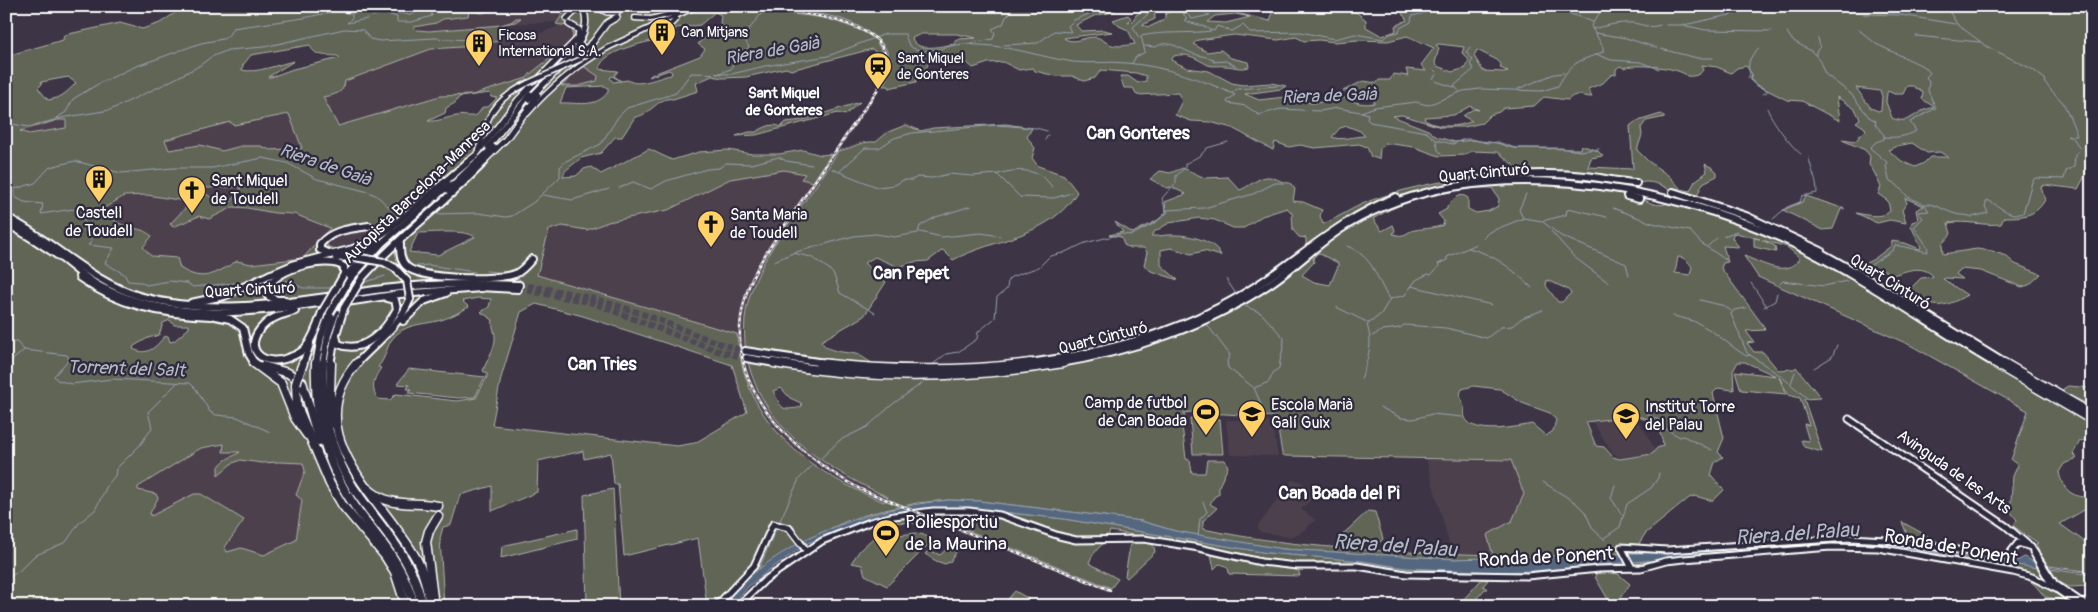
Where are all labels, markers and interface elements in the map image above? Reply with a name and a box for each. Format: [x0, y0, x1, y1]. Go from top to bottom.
building icon: Can Mitjans [647, 17, 677, 56]
place label: Can Mitjans [681, 24, 749, 41]
place label: Ficosa International S.A. [498, 27, 601, 60]
building icon: Ficosa International S.A. [464, 28, 494, 67]
water label: Riera de Gaià [723, 31, 822, 71]
place label: Sant Miquel de Gonteres [897, 50, 970, 83]
station icon: Sant Miquel de Gonteres [863, 51, 893, 90]
water label: Riera de Gaià [1281, 83, 1379, 109]
district label: Sant Miquel de Gonteres [746, 84, 823, 120]
street label: Autopista Barcelona-Manresa [339, 116, 495, 268]
district label: Can Gonteres [1086, 122, 1191, 145]
water label: Riera de Gaià [276, 139, 375, 192]
street label: Quart Cinturó [1438, 159, 1531, 187]
building icon: Castell de Toudell [84, 164, 114, 203]
place label: Sant Miquel de Toudell [211, 171, 288, 209]
church icon: Sant Miquel de Toudell [177, 175, 207, 214]
place label: Castell de Toudell [65, 203, 133, 241]
place label: Santa Maria de Toudell [730, 205, 808, 243]
church icon: Santa Maria de Toudell [696, 209, 726, 248]
street label: Quart Cinturó [1846, 249, 1934, 315]
district label: Can Pepet [873, 262, 950, 285]
street label: Quart Cinturó [204, 278, 296, 302]
street label: Quart Cinturó [1056, 317, 1150, 359]
district label: Can Tries [567, 353, 637, 376]
water label: Torrent del Salt [67, 355, 187, 383]
place label: Camp de futbol de Can Boada [1084, 393, 1187, 431]
place label: Escola Marià Galí Guix [1271, 395, 1353, 433]
sports icon: Camp de futbol de Can Boada [1191, 397, 1221, 436]
place label: Institut Torre del Palau [1645, 397, 1735, 435]
school or university icon: Escola Marià Galí Guix [1237, 399, 1267, 438]
school or university icon: Institut Torre del Palau [1611, 401, 1641, 440]
street label: Avinguda de les Arts [1893, 425, 2015, 519]
district label: Can Boada del Pi [1278, 482, 1400, 505]
place label: Poliesportiu de la Maurina [905, 510, 1007, 556]
water label: Riera del Palau [1734, 516, 1861, 552]
sports icon: Poliesportiu de la Maurina [871, 518, 901, 557]
street label: Ronda de Ponent [1882, 523, 2020, 571]
water label: Riera del Palau [1332, 528, 1459, 564]
street label: Ronda de Ponent [1478, 541, 1615, 573]

